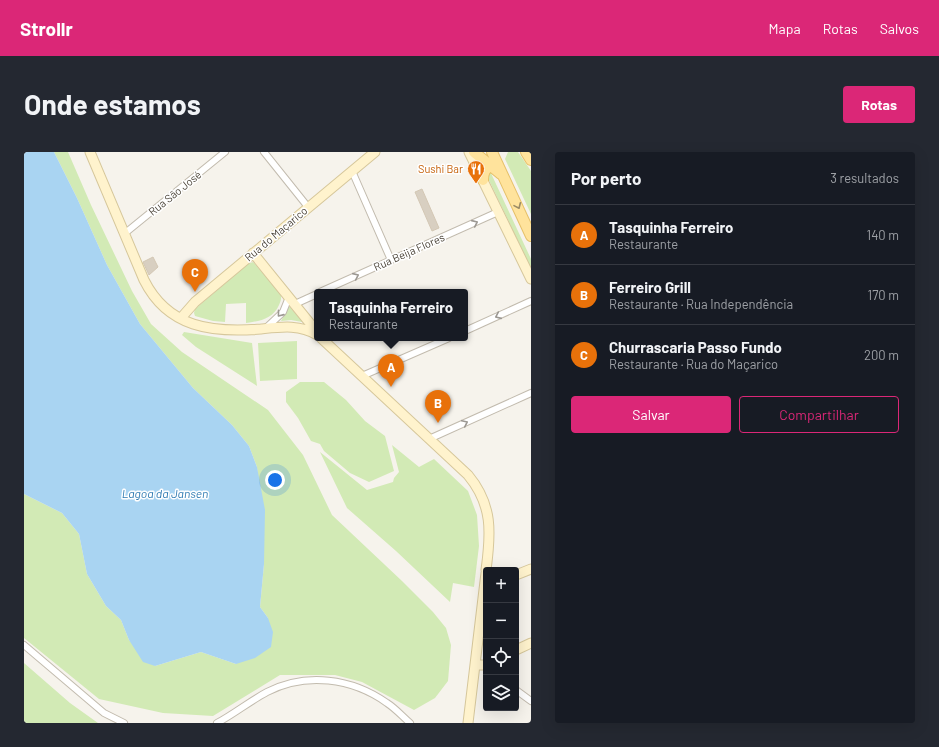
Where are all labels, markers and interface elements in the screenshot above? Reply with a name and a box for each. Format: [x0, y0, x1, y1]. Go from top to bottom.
text: Strollr [20, 17, 73, 40]
text: Mapa [769, 20, 801, 37]
text: Rotas [823, 20, 858, 37]
text: Salvos [880, 20, 919, 37]
button: Rotas [843, 86, 915, 123]
text: Onde estamos [24, 87, 201, 121]
restaurant icon: Sushi Bar [466, 159, 486, 184]
place label: Sushi Bar [418, 162, 463, 175]
street label: Rua São José [146, 167, 204, 218]
text: Por perto [571, 168, 641, 188]
text: 3 resultados [830, 170, 899, 186]
one-way arrow [513, 203, 521, 210]
street label: Rua do Maçarico [242, 204, 310, 264]
text: Tasquinha Ferreiro [609, 218, 733, 236]
one-way arrow [470, 220, 478, 228]
text: A [580, 227, 588, 243]
text: 140 m [867, 227, 899, 243]
street label: Rua Beija Flores [371, 230, 446, 273]
text: Restaurante [609, 236, 678, 252]
pin: C [182, 259, 208, 292]
one-way arrow [352, 273, 359, 281]
text: Ferreiro Grill [609, 278, 691, 296]
text: B [580, 287, 588, 303]
text: 170 m [868, 287, 899, 303]
popup [314, 289, 468, 341]
text: Restaurante · Rua Independência [609, 296, 793, 312]
text: Tasquinha Ferreiro [329, 298, 453, 316]
one-way arrow [278, 310, 285, 317]
one-way arrow [495, 311, 502, 319]
text: Restaurante [329, 316, 398, 332]
text: Churrascaria Passo Fundo [609, 338, 782, 356]
text: C [580, 347, 588, 363]
text: 200 m [864, 347, 899, 363]
pin: A [378, 354, 404, 387]
text: Restaurante · Rua do Maçarico [609, 356, 778, 372]
pin: B [425, 390, 451, 423]
button: Salvar [571, 396, 731, 433]
button: Compartilhar [739, 396, 899, 433]
one-way arrow [461, 420, 468, 428]
your location [265, 470, 285, 490]
water label: Lagoa da Jansen [122, 486, 208, 500]
map controls [483, 567, 519, 711]
button: + [483, 567, 519, 603]
button: − [483, 603, 519, 639]
button: locate [483, 639, 519, 675]
button: layers [483, 675, 519, 711]

